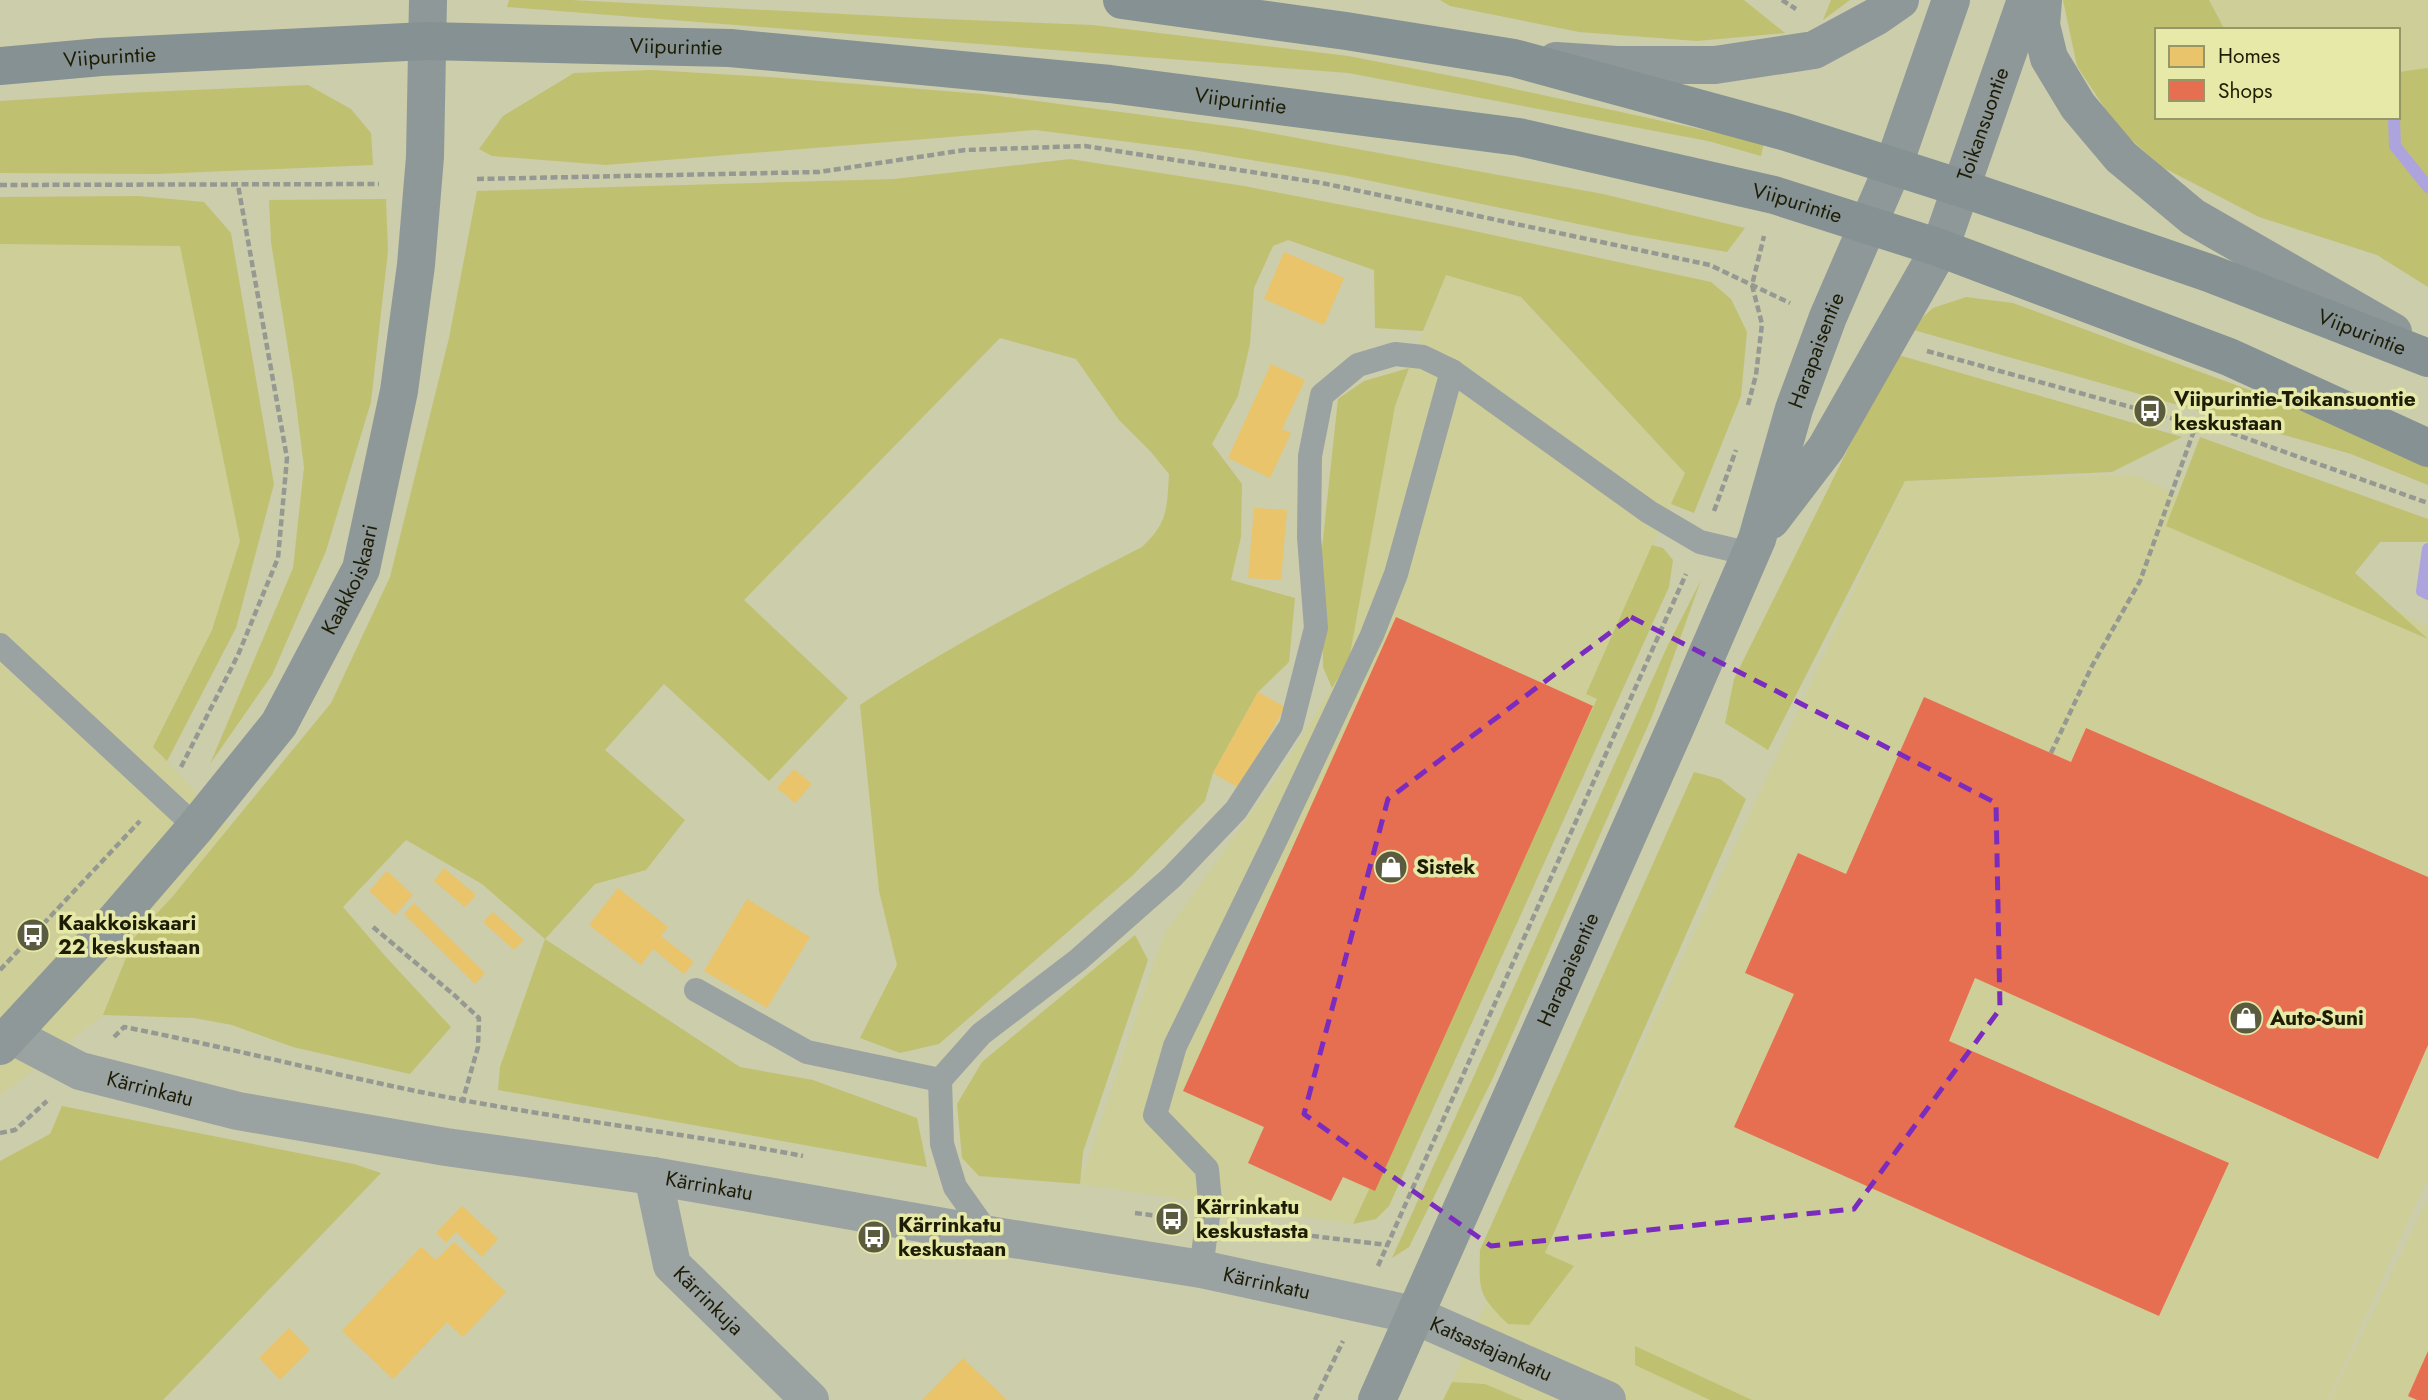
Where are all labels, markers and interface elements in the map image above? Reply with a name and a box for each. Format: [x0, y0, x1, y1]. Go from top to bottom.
legend [2155, 28, 2400, 119]
street label: Viipurintie [629, 31, 723, 63]
street label: Viipurintie [62, 39, 157, 75]
text: Homes [2218, 41, 2280, 71]
street label: Toikansuontie [1949, 63, 2017, 185]
text: Shops [2218, 76, 2272, 106]
street label: Viipurintie [1192, 80, 1288, 122]
street label: Viipurintie [1749, 176, 1846, 231]
street label: Harapaisentie [1781, 288, 1852, 412]
street label: Viipurintie [2313, 302, 2411, 363]
place label: Viipurintie-Toikansuontie keskustaan [2173, 384, 2416, 438]
bus stop icon: Viipurintie-Toikansuontie keskustaan [2131, 392, 2169, 430]
street label: Kaakkoiskaari [314, 522, 385, 640]
shop icon: Sistek [1372, 848, 1410, 886]
place label: Sistek [1416, 852, 1475, 882]
place label: Kaakkoiskaari 22 keskustaan [58, 908, 200, 962]
street label: Harapaisentie [1530, 908, 1606, 1031]
bus stop icon: Kaakkoiskaari 22 keskustaan [14, 916, 52, 954]
shop icon: Auto-Suni [2227, 999, 2265, 1037]
place label: Auto-Suni [2269, 1003, 2364, 1033]
street label: Kärrinkatu [103, 1063, 196, 1114]
street label: Kärrinkatu [663, 1163, 755, 1208]
place label: Kärrinkatu keskustasta [1196, 1192, 1309, 1246]
bus stop icon: Kärrinkatu keskustasta [1153, 1200, 1191, 1238]
place label: Kärrinkatu keskustaan [898, 1210, 1006, 1264]
bus stop icon: Kärrinkatu keskustaan [855, 1218, 893, 1256]
street label: Kärrinkuja [666, 1259, 751, 1342]
street label: Kärrinkatu [1220, 1259, 1313, 1307]
street label: Katsastajankatu [1425, 1309, 1557, 1389]

